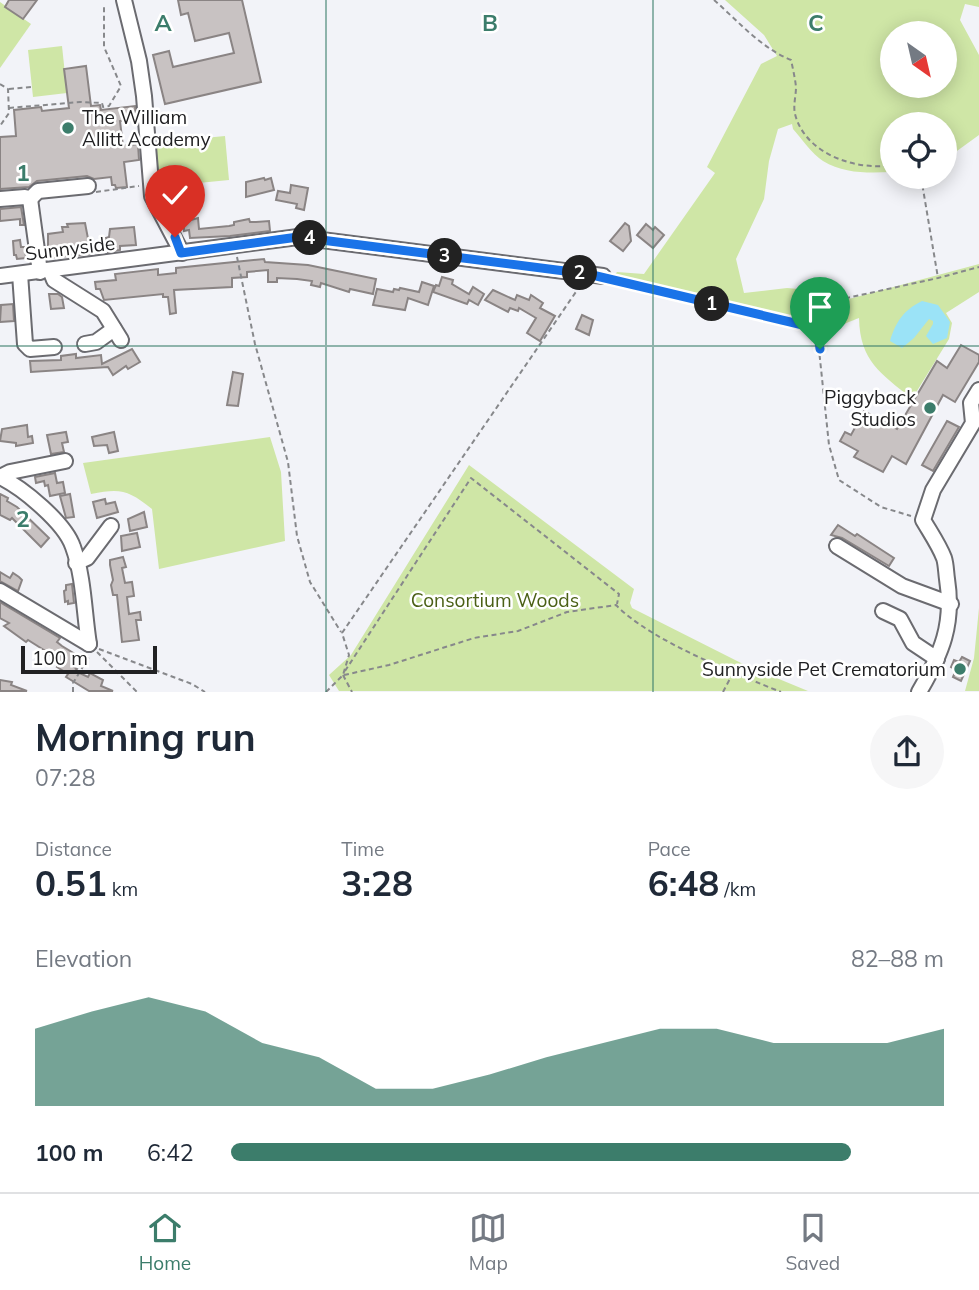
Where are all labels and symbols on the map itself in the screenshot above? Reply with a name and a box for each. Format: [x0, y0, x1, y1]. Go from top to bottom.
text: A [154, 8, 172, 37]
text: B [482, 8, 498, 37]
text: C [808, 8, 824, 37]
north arrow [880, 21, 957, 98]
place label: The William Allitt Academy [82, 105, 211, 151]
marker: The William Allitt Academy [60, 120, 76, 136]
text: 1 [16, 158, 30, 187]
pin [145, 165, 205, 237]
pin: 4 [292, 220, 328, 256]
street label: Sunnyside [24, 231, 116, 265]
pin: 3 [428, 238, 462, 274]
pin: 2 [562, 256, 598, 290]
pin [790, 277, 850, 349]
pin: 1 [694, 286, 730, 322]
place label: Piggyback Studios [824, 385, 916, 431]
marker: Piggyback Studios [922, 400, 938, 416]
text: 2 [16, 504, 30, 533]
park label: Consortium Woods [411, 588, 579, 612]
scale bar [21, 642, 158, 674]
place label: Sunnyside Pet Crematorium [702, 657, 946, 681]
marker: Sunnyside Pet Crematorium [952, 661, 968, 677]

